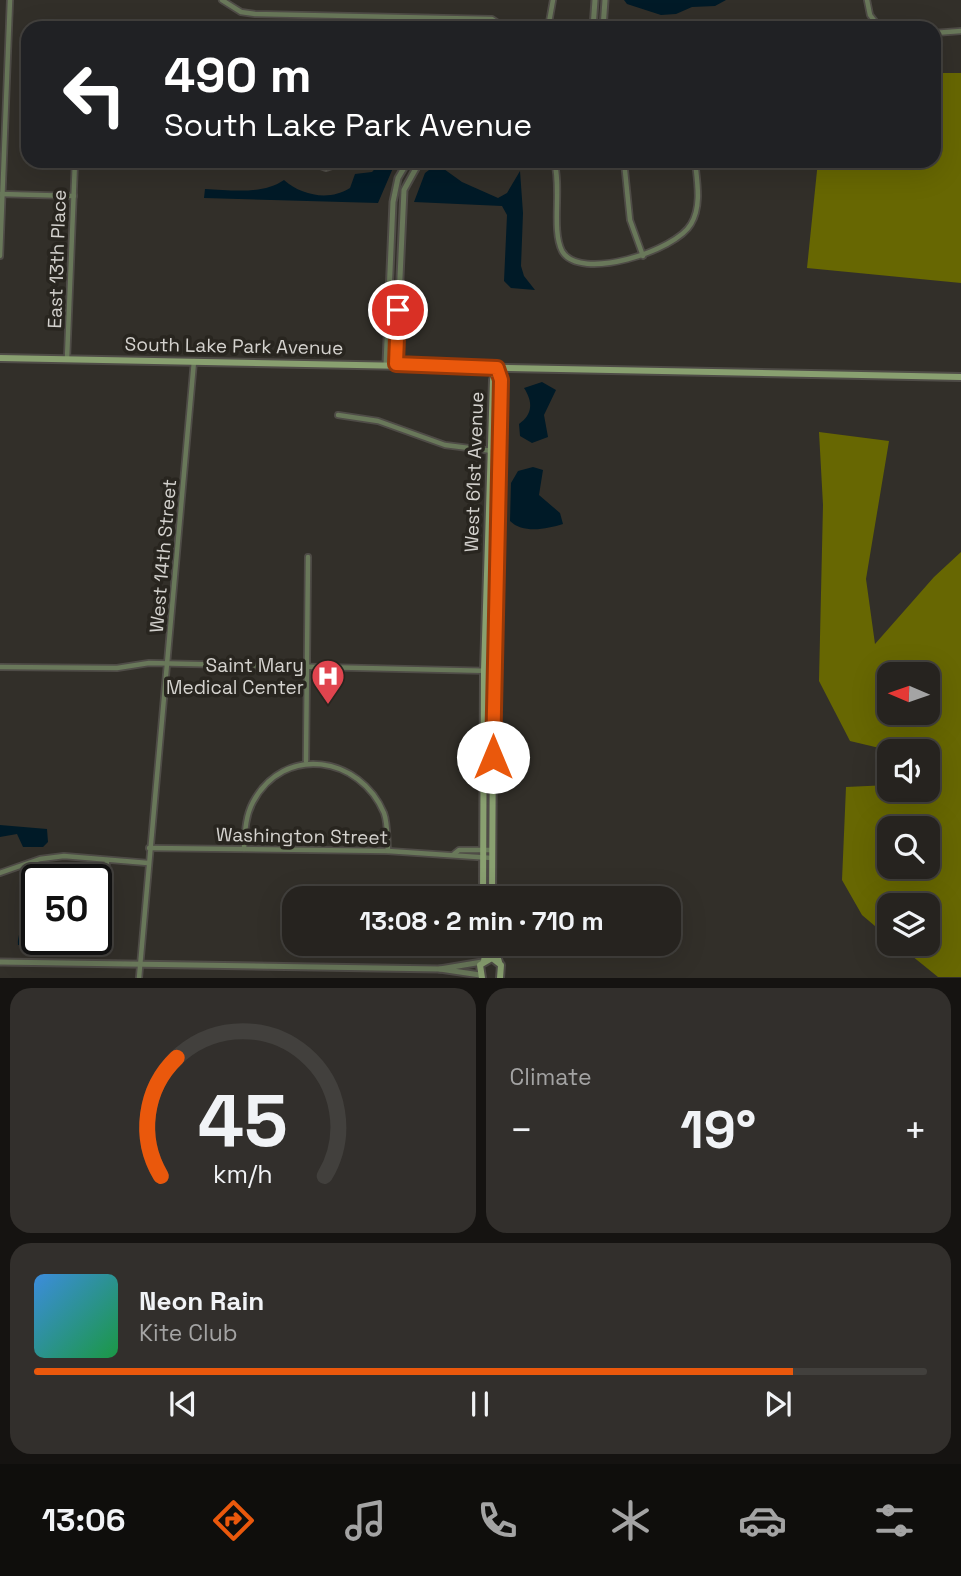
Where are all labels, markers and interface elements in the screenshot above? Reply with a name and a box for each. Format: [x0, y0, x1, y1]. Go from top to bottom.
text: 490 m [164, 44, 312, 106]
icon: left [49, 49, 140, 140]
text: South Lake Park Avenue [164, 105, 532, 145]
street label: East 13th Place [42, 189, 72, 329]
pin [368, 280, 428, 340]
icon: arrive [379, 291, 417, 329]
street label: South Lake Park Avenue [124, 332, 344, 360]
street label: West 61st Avenue [459, 391, 489, 553]
street label: West 14th Street [144, 478, 182, 634]
place label: Saint Mary Medical Center [166, 653, 304, 700]
hospital icon: Saint Mary Medical Center [309, 657, 347, 706]
north arrow [877, 662, 940, 724]
map controls [877, 662, 940, 956]
position arrow [456, 720, 530, 794]
button: sound [877, 739, 940, 802]
button: search [877, 816, 940, 879]
street label: Washington Street [216, 822, 388, 850]
speed limit sign: 50 [21, 864, 112, 955]
button: layers [877, 893, 940, 956]
text: 13:08 · 2 min · 710 m [359, 904, 604, 938]
text: Climate [510, 1062, 592, 1092]
text: 45 [198, 1075, 288, 1168]
text: 19° [680, 1097, 756, 1163]
text: − [510, 1106, 533, 1154]
text: + [903, 1106, 927, 1154]
text: km/h [213, 1158, 273, 1190]
text: Neon Rain [139, 1284, 264, 1318]
text: Kite Club [139, 1318, 238, 1348]
icon: previous [164, 1385, 202, 1423]
icon: pause [461, 1385, 499, 1423]
icon: next [759, 1385, 797, 1423]
icon: directions [209, 1496, 258, 1545]
icon: music [341, 1496, 390, 1545]
icon: phone [473, 1496, 522, 1545]
icon: climate [606, 1496, 655, 1545]
icon: car [738, 1496, 787, 1545]
icon: filters [870, 1496, 919, 1545]
text: 13:06 [42, 1500, 126, 1540]

